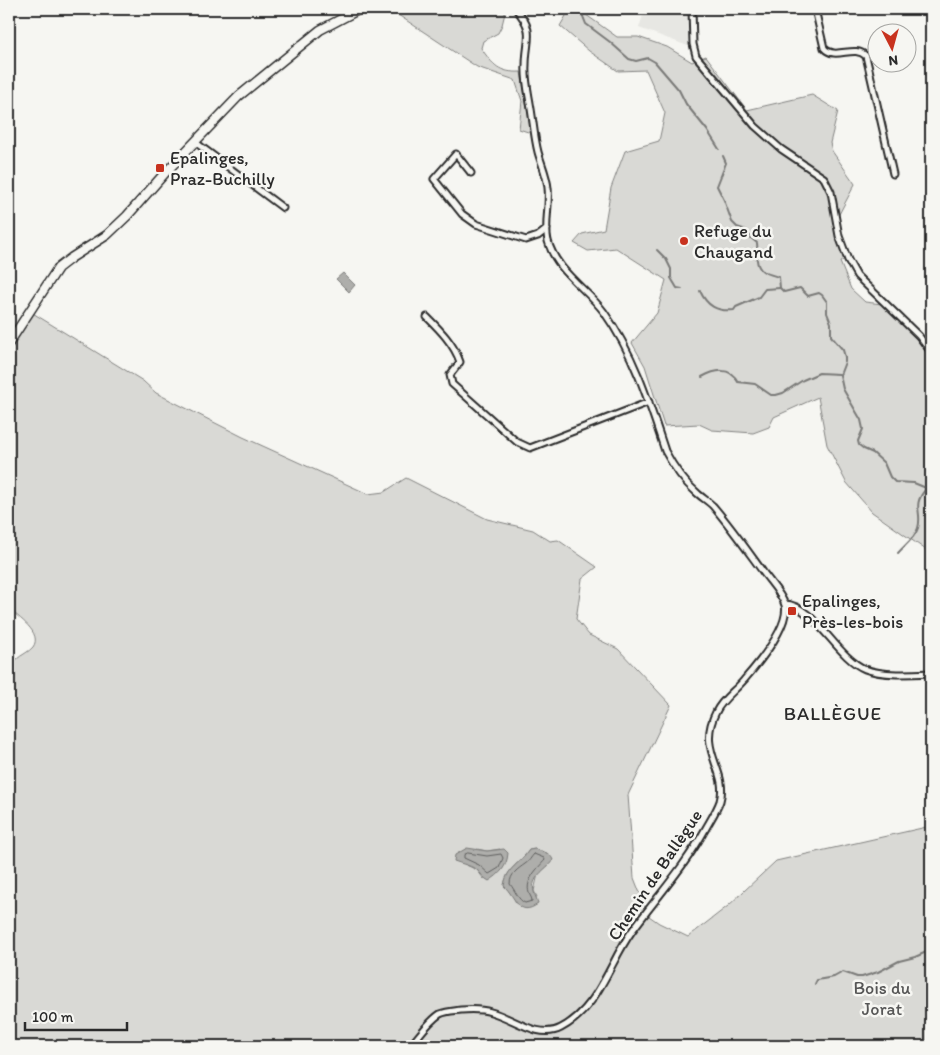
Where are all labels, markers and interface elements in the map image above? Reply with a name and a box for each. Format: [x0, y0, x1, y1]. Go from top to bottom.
north arrow [868, 22, 918, 72]
text: N [888, 51, 899, 69]
place label: Epalinges, Praz-Buchilly [170, 147, 275, 190]
marker: Epalinges, Praz-Buchilly [154, 162, 166, 174]
place label: Refuge du Chaugand [694, 220, 773, 263]
marker: Refuge du Chaugand [678, 235, 690, 247]
place label: Epalinges, Près-les-bois [802, 590, 903, 633]
marker: Epalinges, Près-les-bois [786, 605, 798, 617]
district label: BALLÈGUE [784, 702, 882, 725]
street label: Chemin de Ballègue [603, 805, 707, 945]
park label: Bois du Jorat [853, 977, 911, 1020]
scale bar [25, 1000, 128, 1032]
text: 100 m [32, 1008, 74, 1026]

